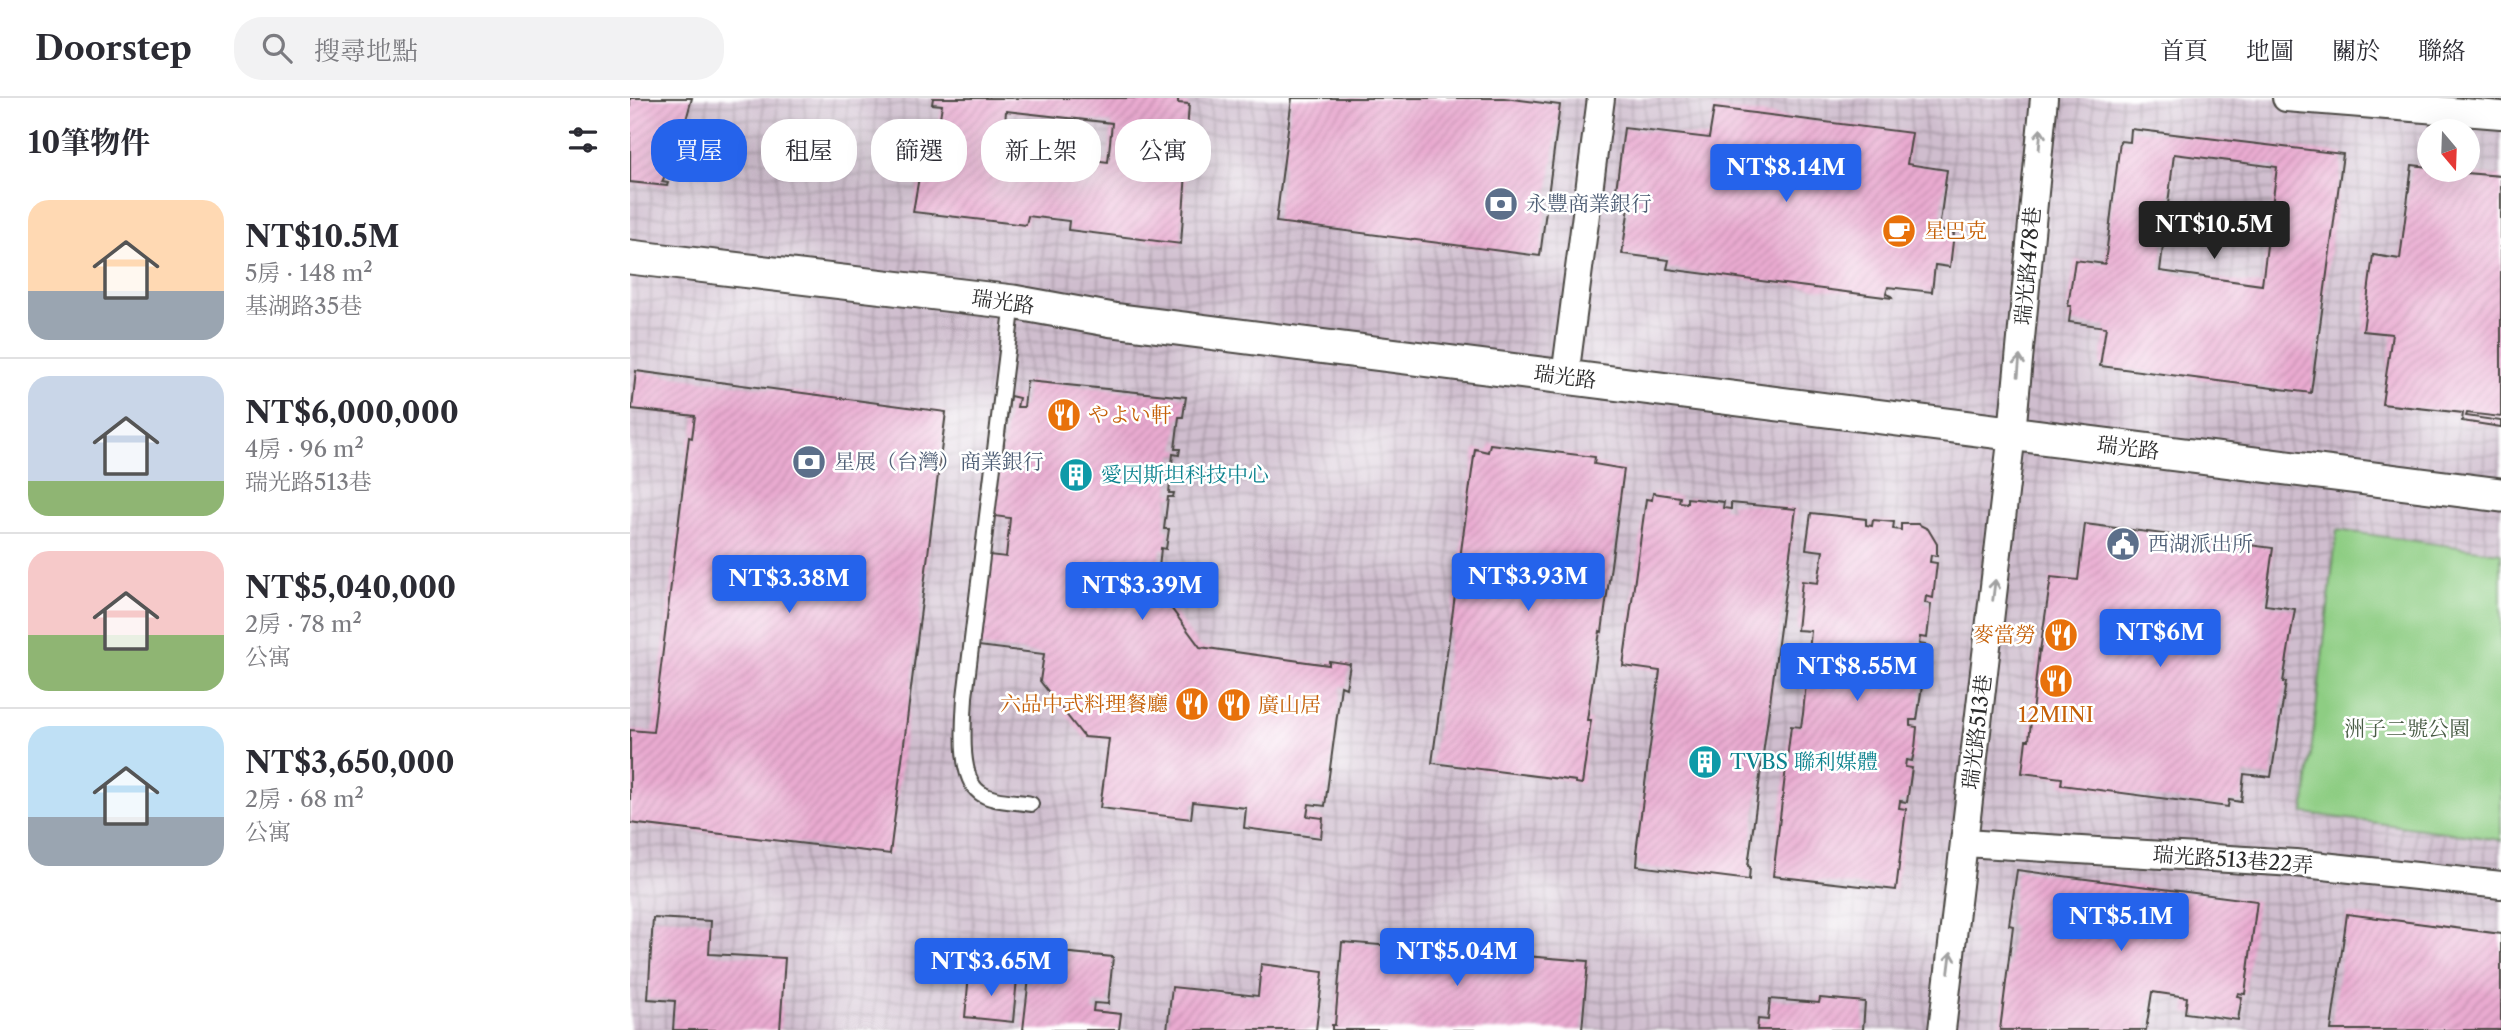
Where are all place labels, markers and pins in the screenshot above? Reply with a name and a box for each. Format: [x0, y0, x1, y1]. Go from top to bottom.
pin: NT$8.14M [1714, 144, 1858, 204]
bank icon: 永豐商業銀行 [1482, 185, 1520, 223]
place label: 永豐商業銀行 [1526, 191, 1652, 216]
pin: NT$10.5M [2142, 202, 2286, 261]
cafe icon: 星巴克 [1880, 212, 1918, 250]
place label: 星巴克 [1924, 218, 1987, 243]
restaurant icon: やよい軒 [1045, 396, 1083, 434]
place label: やよい軒 [1088, 402, 1172, 427]
bank icon: 星展（台灣）商業銀行 [790, 443, 828, 481]
place label: 星展（台灣）商業銀行 [834, 449, 1044, 474]
building icon: 愛因斯坦科技中心 [1057, 456, 1095, 494]
place label: 愛因斯坦科技中心 [1101, 462, 1269, 487]
public building icon: 西湖派出所 [2104, 525, 2142, 563]
place label: 西湖派出所 [2148, 531, 2253, 556]
pin: NT$3.93M [1456, 554, 1600, 613]
pin: NT$3.38M [717, 556, 861, 615]
pin: NT$3.39M [1070, 562, 1214, 622]
pin: NT$6M [2111, 610, 2209, 669]
restaurant icon: 麥當勞 [2042, 616, 2080, 654]
place label: 麥當勞 [1973, 622, 2036, 647]
pin: NT$8.55M [1785, 644, 1929, 703]
restaurant icon: 12MINI [2037, 662, 2075, 700]
restaurant icon: 六品中式料理餐廳 [1173, 685, 1211, 723]
restaurant icon: 廣山居 [1215, 686, 1253, 724]
place label: 六品中式料理餐廳 [1000, 691, 1168, 716]
place label: 廣山居 [1258, 692, 1321, 717]
place label: 12MINI [2018, 702, 2094, 727]
building icon: TVBS 聯利媒體 [1686, 743, 1724, 781]
place label: TVBS 聯利媒體 [1730, 749, 1878, 774]
pin: NT$5.1M [2056, 894, 2186, 953]
pin: NT$5.04M [1385, 928, 1529, 988]
pin: NT$3.65M [919, 939, 1063, 998]

